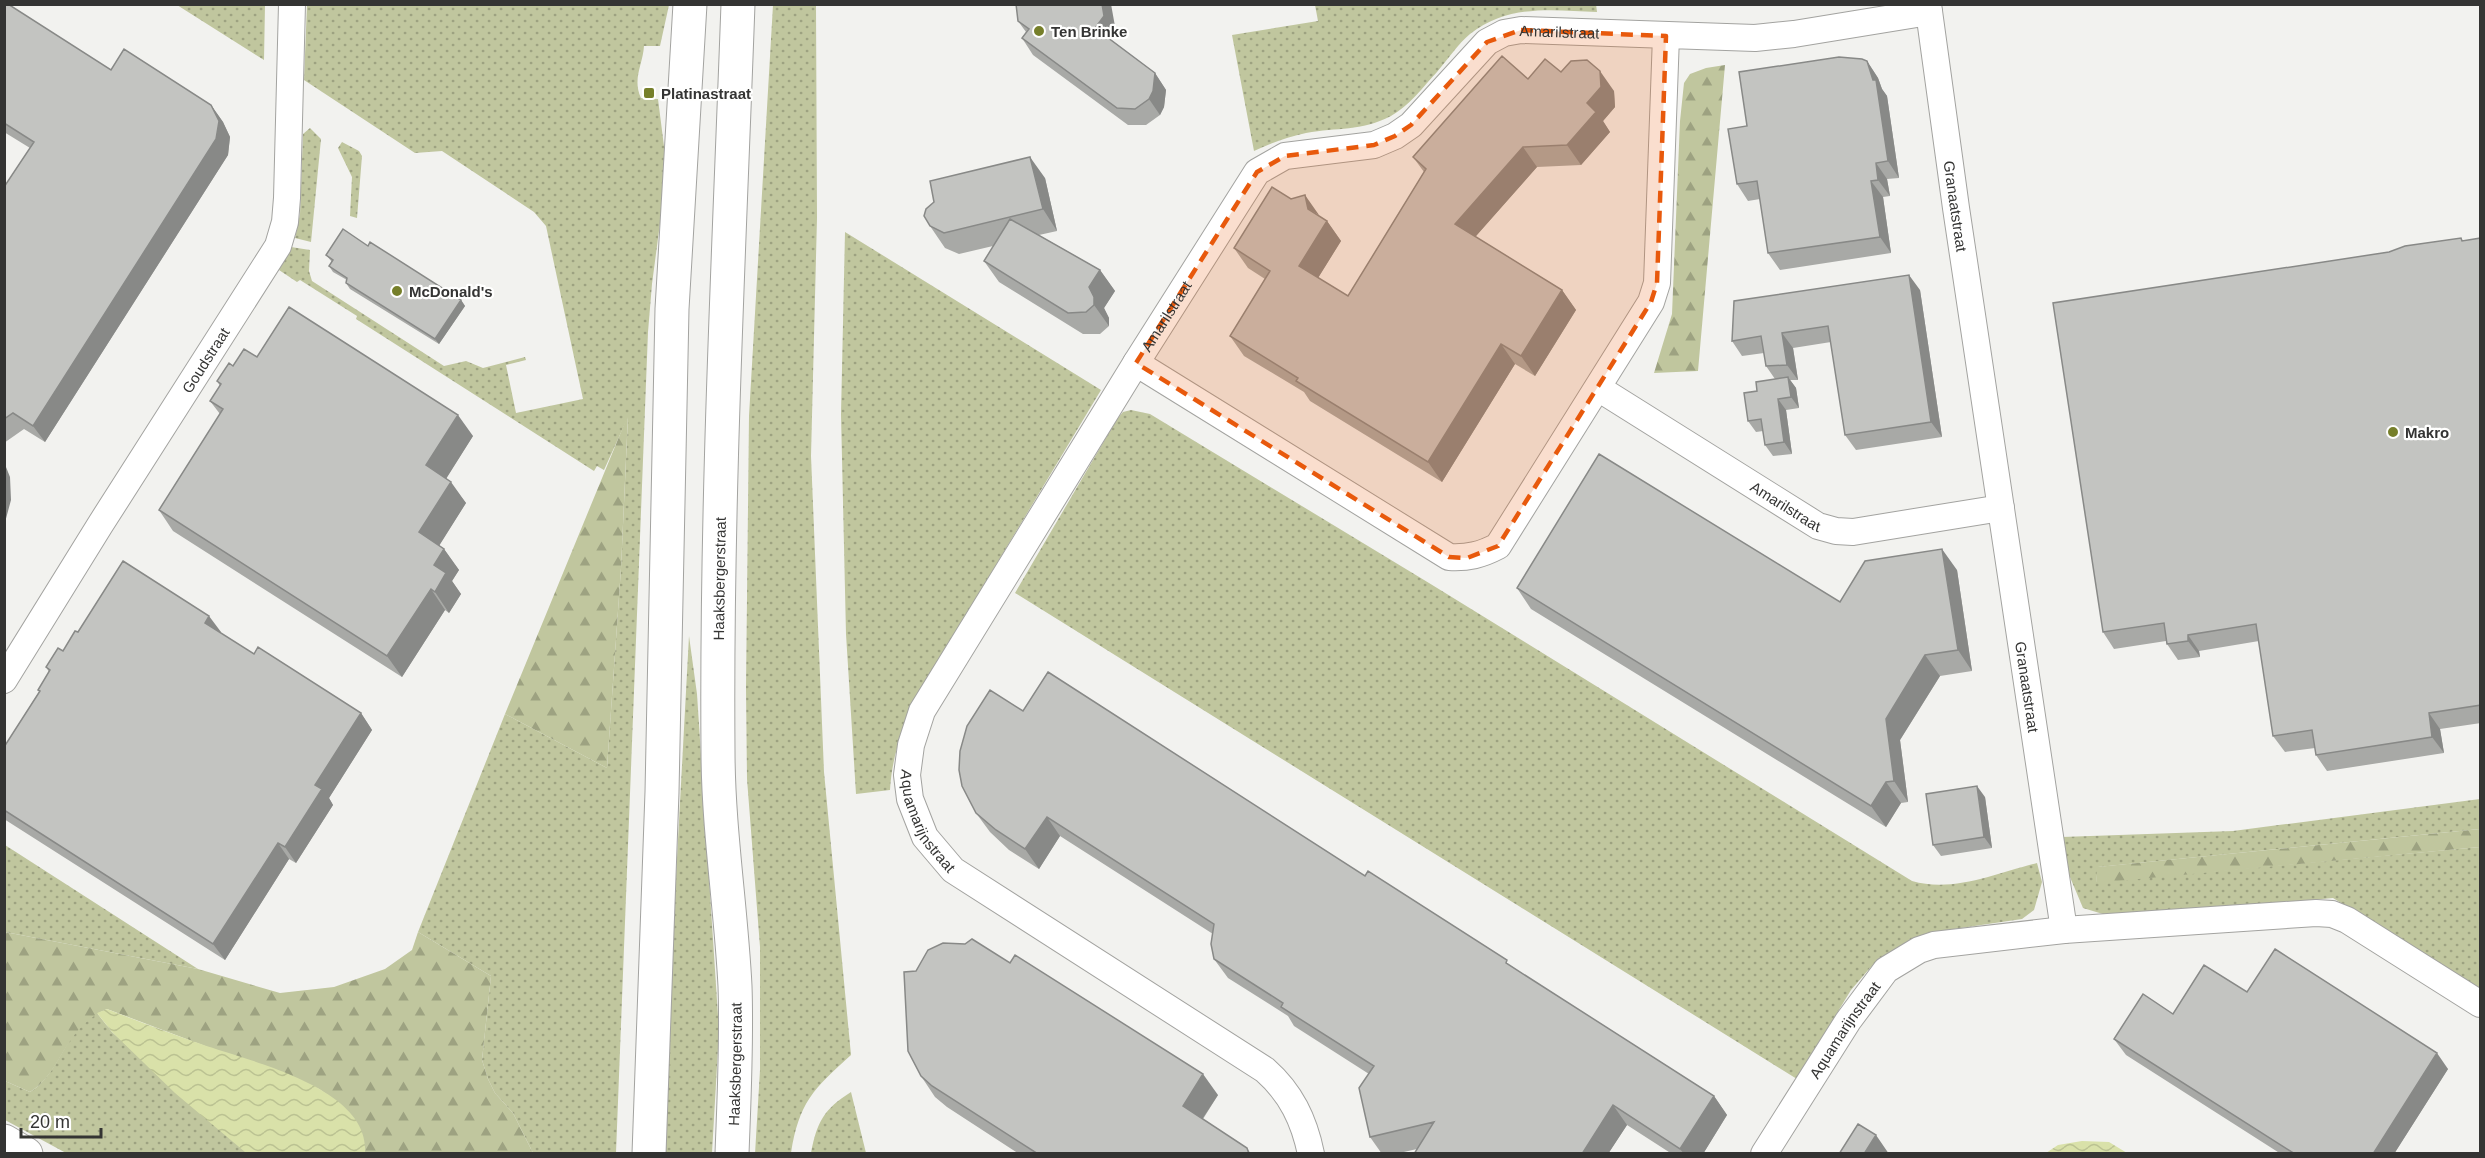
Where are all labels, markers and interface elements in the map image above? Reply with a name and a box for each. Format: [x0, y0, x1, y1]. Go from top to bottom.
street label: Amarilstraat [1519, 21, 1601, 41]
place label: Ten Brinke [1051, 23, 1127, 40]
marker: Ten Brinke [1032, 24, 1046, 38]
place label: Platinastraat [661, 85, 751, 102]
marker: Platinastraat [642, 86, 656, 100]
street label: Granaatstraat [1941, 160, 1971, 254]
street label: Amarilstraat [1137, 277, 1195, 354]
place label: McDonald's [409, 283, 493, 300]
marker: McDonald's [390, 284, 404, 298]
street label: Goudstraat [178, 323, 233, 396]
place label: Makro [2405, 424, 2449, 441]
marker: Makro [2386, 425, 2400, 439]
street label: Amarilstraat [1748, 477, 1823, 535]
street label: Haaksbergerstraat [710, 516, 728, 641]
street label: Granaatstraat [2012, 640, 2043, 734]
street label: Aquamarijnstraat [898, 769, 960, 876]
street label: Aquamarijnstraat [1806, 977, 1884, 1081]
street label: Haaksbergerstraat [725, 1001, 744, 1126]
scale bar [21, 1101, 100, 1139]
text: 20 m [30, 1112, 70, 1132]

